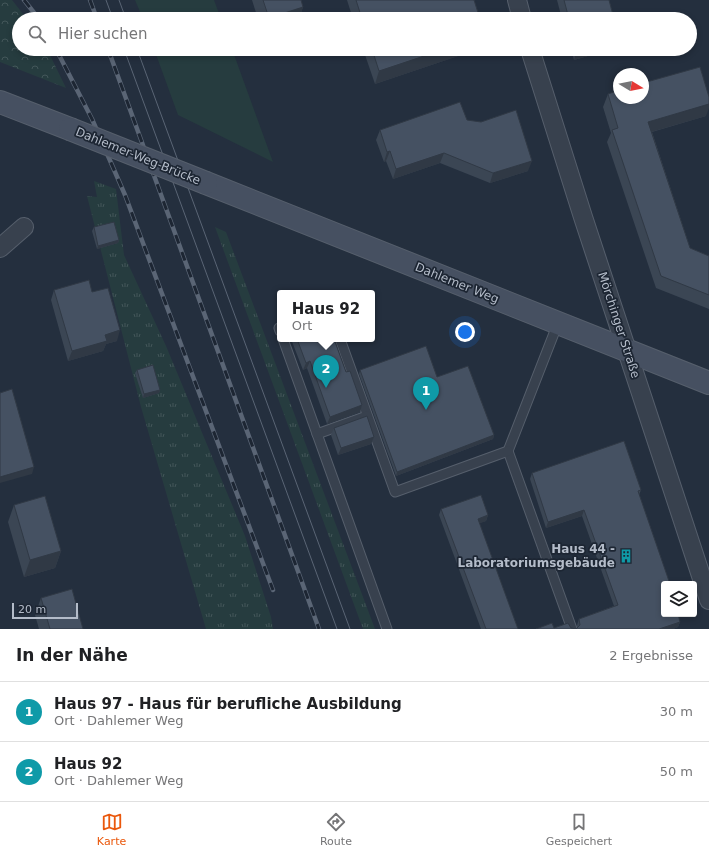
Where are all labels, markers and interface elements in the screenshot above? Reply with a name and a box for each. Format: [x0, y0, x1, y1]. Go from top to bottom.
search box [12, 12, 697, 56]
icon: search [26, 23, 48, 45]
text: Hier suchen [58, 25, 147, 43]
north arrow [613, 68, 649, 104]
street label: Dahlemer-Weg-Brücke [74, 125, 202, 187]
street label: Dahlemer Weg [413, 260, 501, 306]
street label: Mörchinger Straße [595, 270, 643, 380]
popup [277, 290, 375, 342]
text: Haus 92 [292, 300, 360, 318]
text: Ort [292, 318, 312, 333]
your location [455, 322, 475, 342]
pin: 2 [313, 355, 339, 388]
pin: 1 [413, 377, 439, 410]
place label: Haus 44 - Laboratoriumsgebäude [458, 542, 615, 570]
building icon: Haus 44 - Laboratoriumsgebäude [618, 548, 634, 564]
map controls [661, 581, 697, 617]
button: layers [661, 581, 697, 617]
scale bar [12, 601, 78, 620]
text: 20 m [18, 603, 46, 616]
text: In der Nähe [16, 645, 128, 665]
text: 2 Ergebnisse [609, 648, 693, 663]
text: Haus 97 - Haus für berufliche Ausbildung [54, 695, 402, 713]
text: 1 [24, 704, 34, 719]
text: 30 m [660, 704, 693, 719]
text: Ort · Dahlemer Weg [54, 713, 183, 728]
text: Haus 92 [54, 755, 122, 773]
text: 2 [24, 764, 34, 779]
text: 50 m [660, 764, 693, 779]
text: Ort · Dahlemer Weg [54, 773, 183, 788]
tab: Karte [97, 811, 126, 848]
tab: Route [320, 811, 352, 848]
tab: Gespeichert [546, 811, 612, 848]

